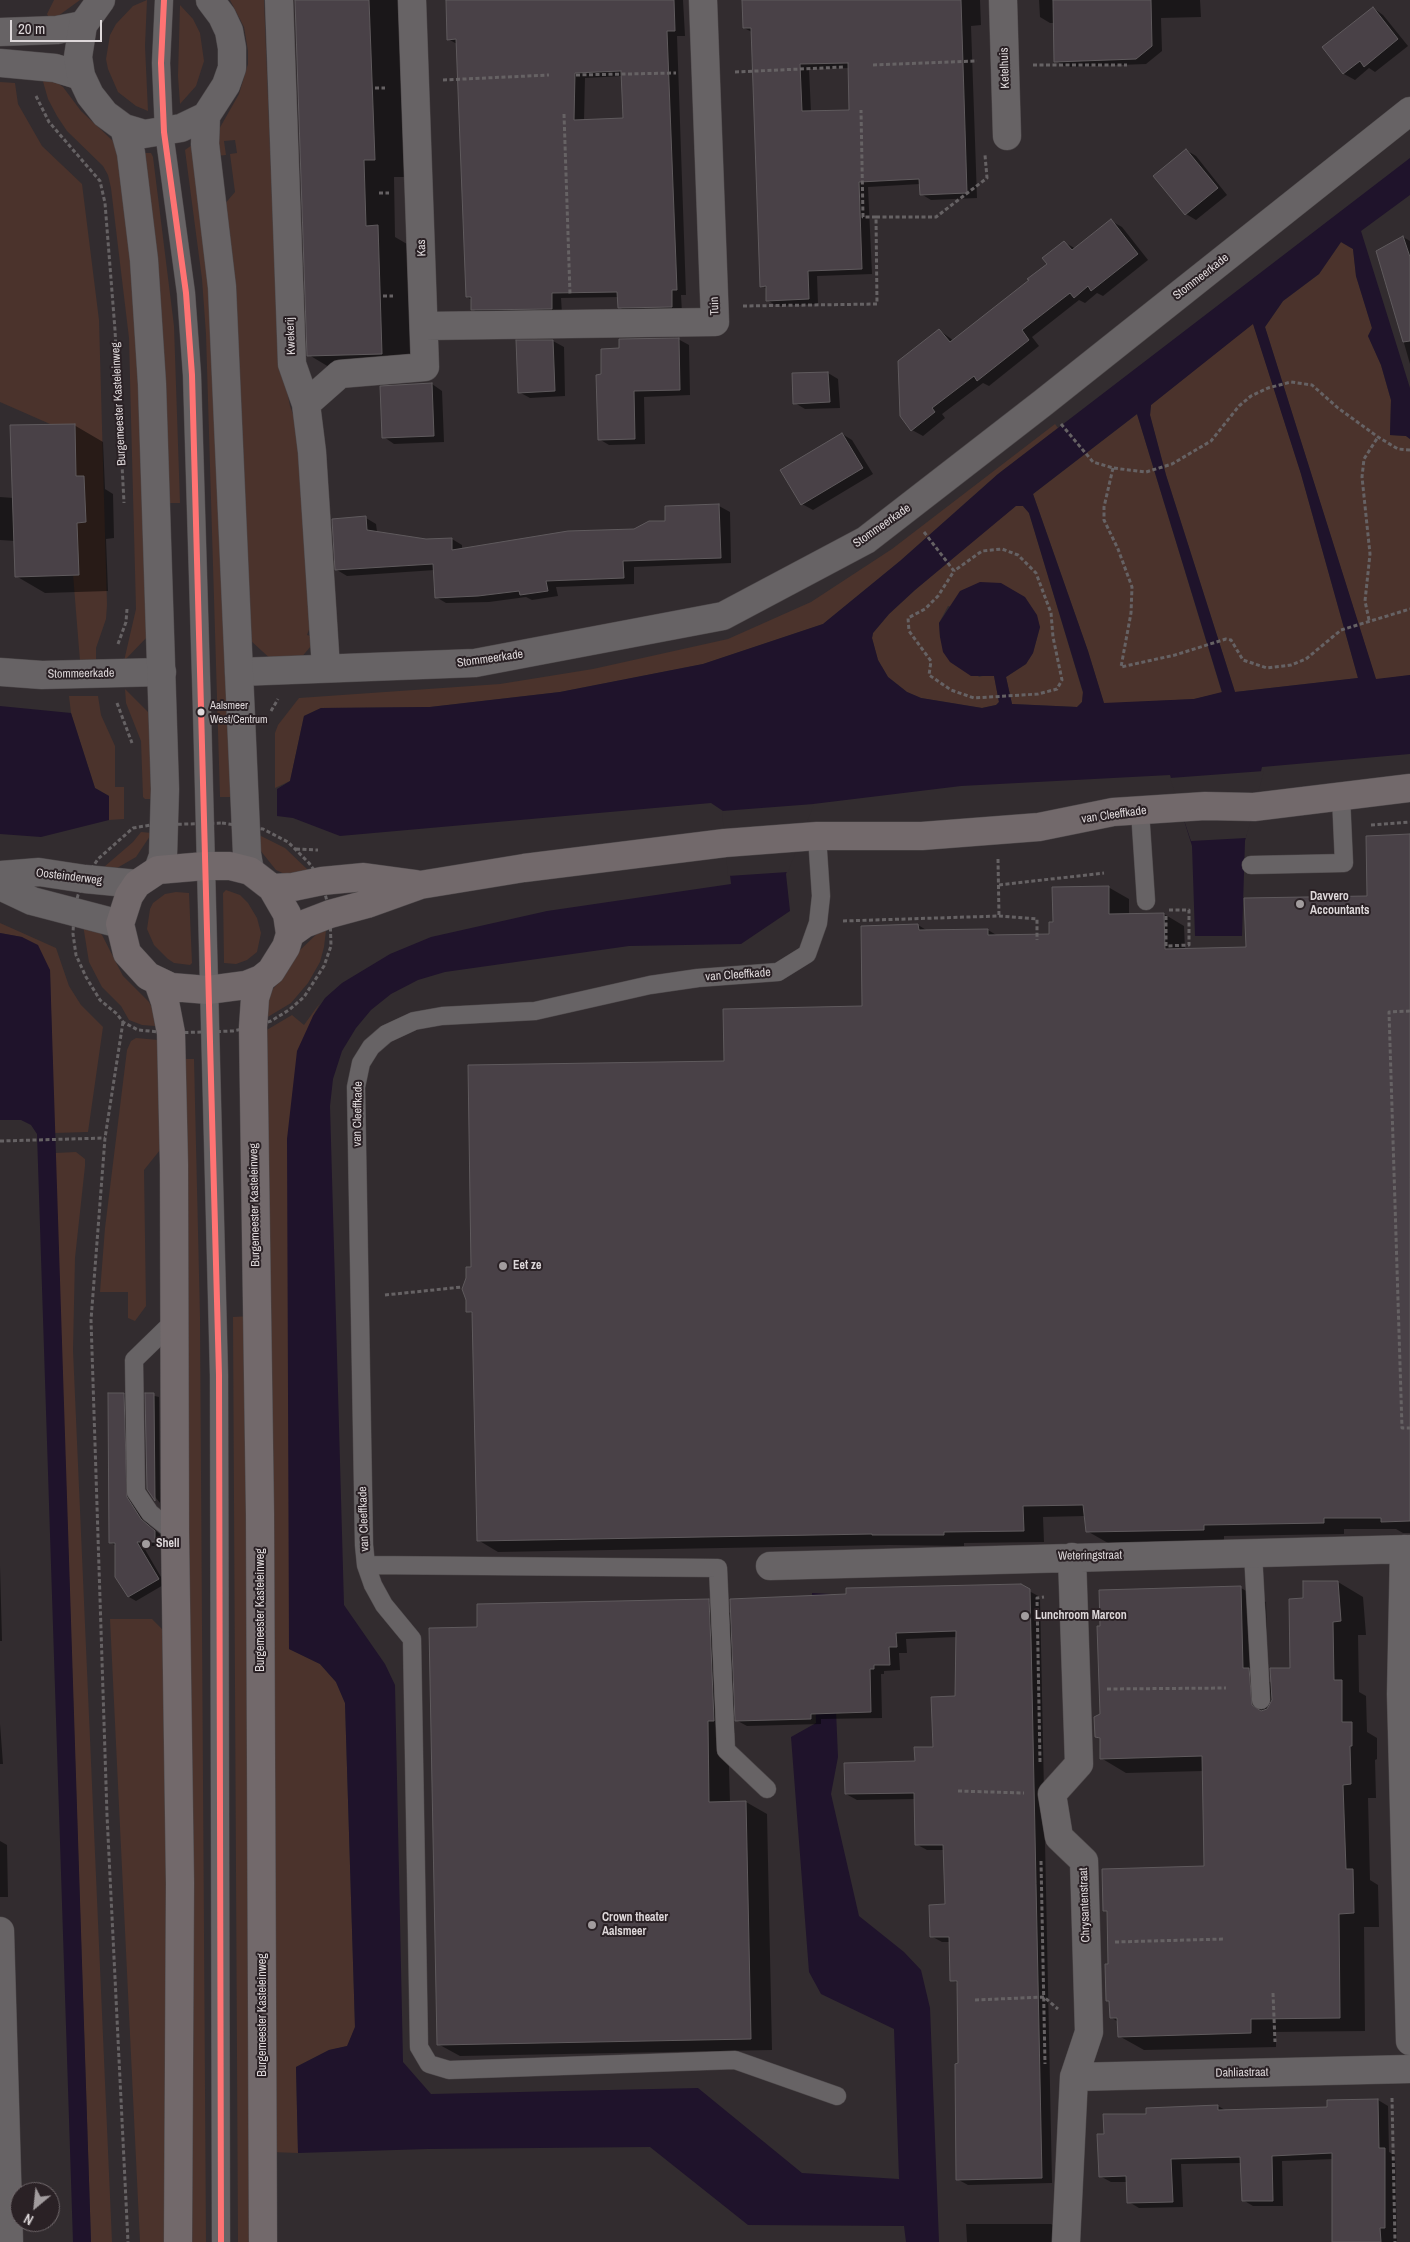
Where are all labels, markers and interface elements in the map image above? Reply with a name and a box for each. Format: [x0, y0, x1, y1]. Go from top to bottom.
scale bar [12, 10, 105, 42]
text: 20 m [18, 18, 45, 39]
street label: Ketelhuis [997, 47, 1013, 89]
street label: Kas [415, 239, 429, 257]
street label: Stommeerkade [1170, 251, 1232, 303]
street label: Tuin [707, 296, 723, 316]
street label: Kwekerij [283, 317, 299, 355]
street label: Burgemeester Kasteleinweg [109, 342, 129, 466]
street label: Stommeerkade [851, 501, 913, 551]
street label: Stommeerkade [456, 647, 524, 671]
street label: Stommeerkade [48, 666, 114, 682]
place label: Aalsmeer West/Centrum [210, 699, 267, 725]
marker: Aalsmeer West/Centrum [196, 707, 206, 717]
street label: van Cleeffkade [1081, 803, 1147, 827]
street label: Oosteinderweg [35, 866, 103, 888]
place label: Davvero Accountants [1310, 890, 1370, 918]
marker: Davvero Accountants [1294, 898, 1306, 910]
street label: van Cleeffkade [705, 966, 771, 984]
street label: van Cleeffkade [350, 1081, 366, 1147]
street label: Burgemeester Kasteleinweg [247, 1143, 263, 1267]
place label: Eet ze [513, 1259, 541, 1273]
marker: Eet ze [497, 1260, 509, 1272]
street label: van Cleeffkade [356, 1486, 372, 1552]
place label: Shell [156, 1537, 180, 1551]
marker: Shell [140, 1538, 152, 1550]
street label: Burgemeester Kasteleinweg [254, 1548, 268, 1672]
street label: Weteringstraat [1058, 1548, 1122, 1564]
place label: Lunchroom Marcon [1035, 1609, 1127, 1623]
marker: Lunchroom Marcon [1019, 1610, 1031, 1622]
street label: Chrysantenstraat [1076, 1867, 1094, 1943]
place label: Crown theater Aalsmeer [602, 1911, 668, 1939]
marker: Crown theater Aalsmeer [586, 1919, 598, 1931]
street label: Burgemeester Kasteleinweg [256, 1953, 270, 2077]
street label: Dahliastraat [1215, 2065, 1269, 2081]
north arrow [10, 2182, 60, 2232]
text: N [21, 2209, 36, 2229]

